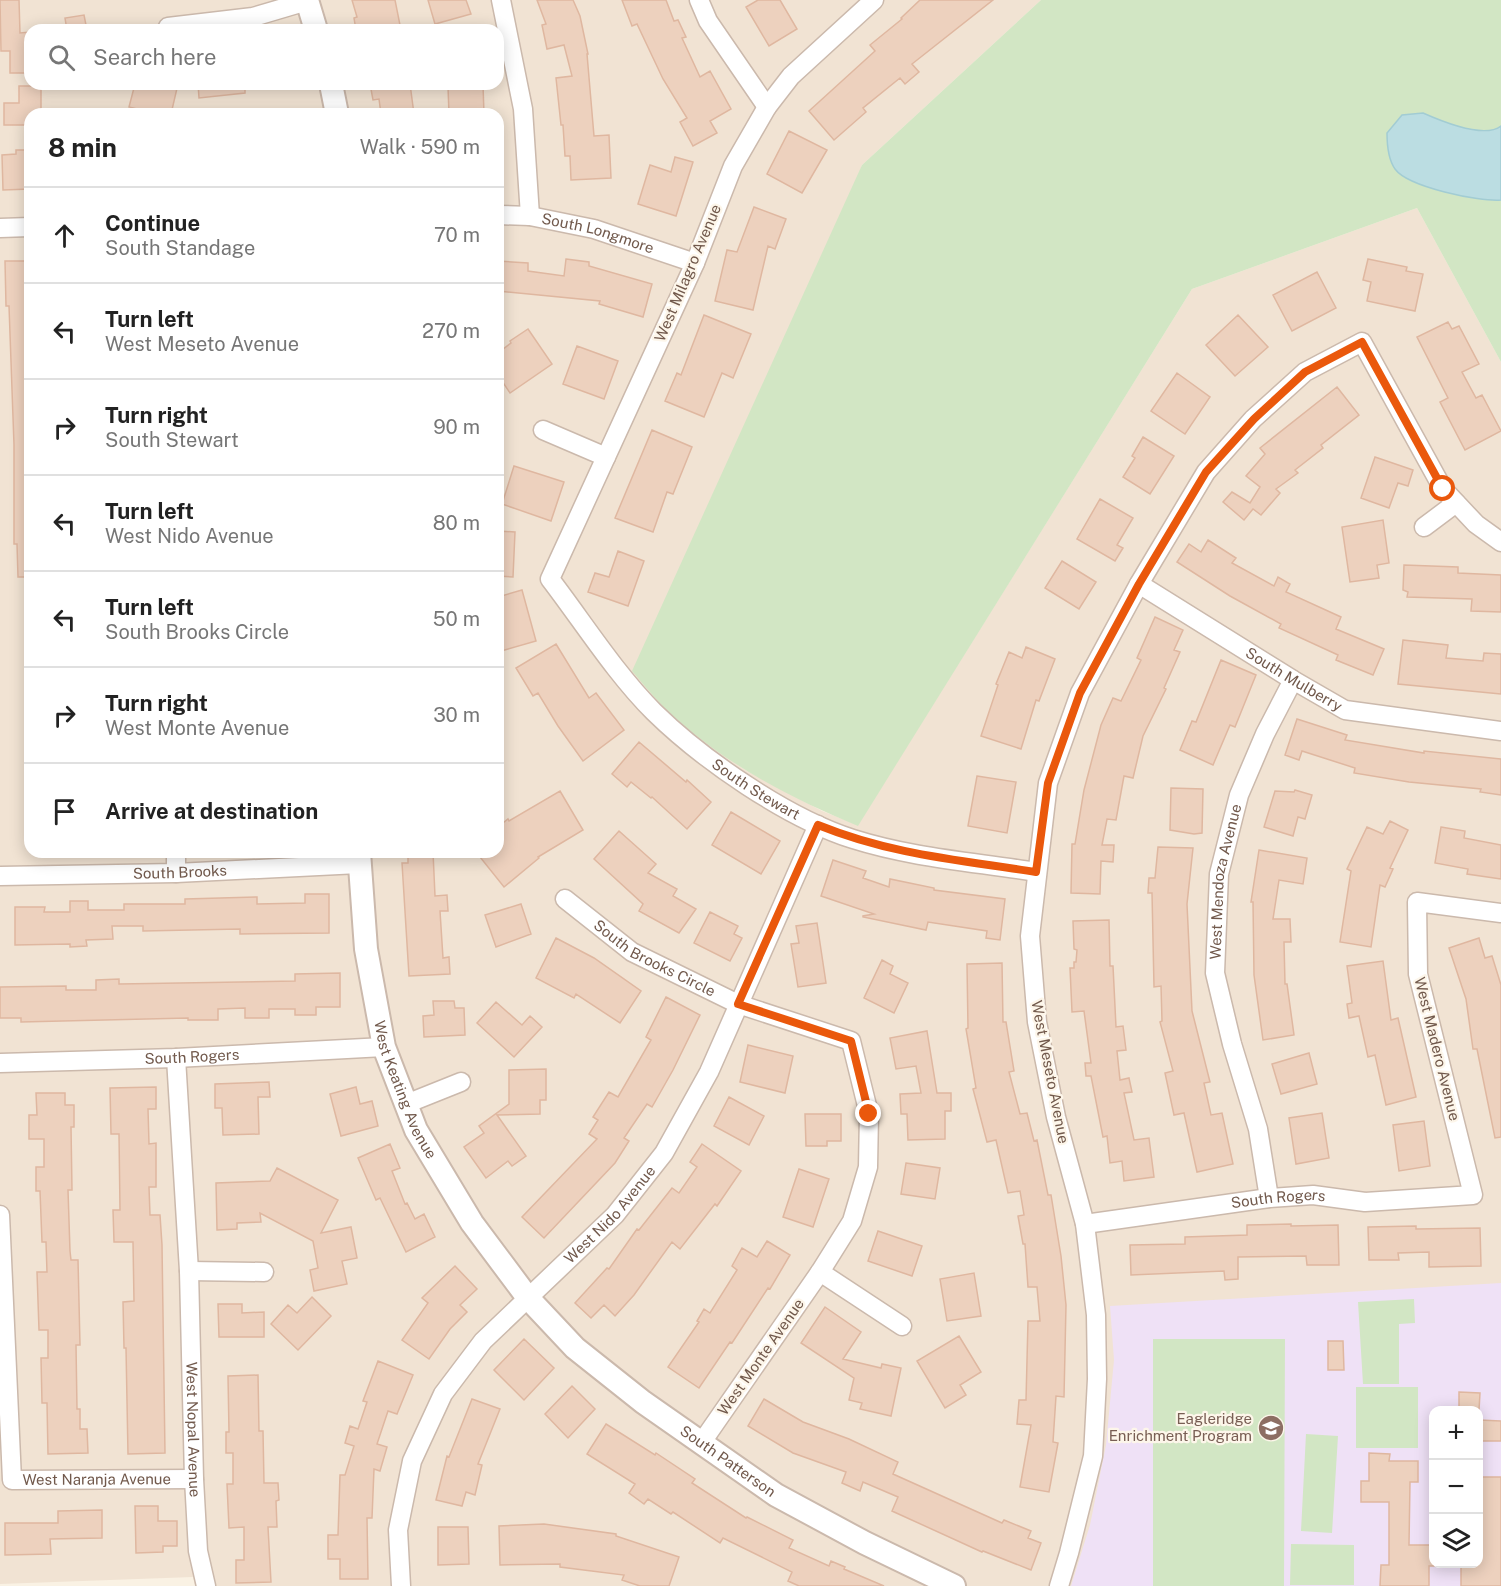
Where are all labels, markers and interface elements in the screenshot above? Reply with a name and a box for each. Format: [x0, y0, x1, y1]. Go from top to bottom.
search box [24, 24, 504, 90]
icon: search [45, 41, 78, 74]
text: Search here [93, 44, 217, 70]
text: 8 min [48, 132, 117, 163]
text: Walk · 590 m [360, 135, 480, 159]
street label: West Milagro Avenue [651, 202, 724, 344]
text: Continue [105, 210, 200, 236]
street label: South Longmore [540, 210, 656, 257]
icon: ahead [48, 219, 81, 252]
text: 70 m [434, 223, 480, 247]
text: South Standage [105, 236, 255, 260]
text: Turn left [105, 306, 194, 332]
icon: left [48, 315, 81, 348]
text: 270 m [422, 319, 480, 343]
text: West Meseto Avenue [105, 332, 299, 356]
text: Turn right [105, 402, 208, 428]
icon: right [48, 411, 81, 444]
text: 90 m [433, 415, 480, 439]
text: South Stewart [105, 428, 239, 452]
route start [1429, 475, 1455, 501]
text: Turn left [105, 498, 194, 524]
icon: left [48, 507, 81, 540]
text: 80 m [433, 511, 480, 535]
text: West Nido Avenue [105, 524, 274, 548]
text: Turn left [105, 594, 194, 620]
icon: left [48, 603, 81, 636]
text: 50 m [433, 607, 480, 631]
text: South Brooks Circle [105, 620, 289, 644]
street label: South Mulberry [1243, 644, 1345, 715]
text: Turn right [105, 690, 208, 716]
icon: right [48, 699, 81, 732]
text: 30 m [433, 703, 480, 727]
text: West Monte Avenue [105, 716, 289, 740]
street label: South Stewart [709, 755, 803, 823]
icon: arrive [48, 795, 81, 828]
text: Arrive at destination [105, 798, 318, 824]
street label: West Mendoza Avenue [1207, 802, 1244, 960]
street label: South Brooks [133, 862, 227, 882]
street label: South Brooks Circle [591, 916, 718, 1000]
street label: West Madero Avenue [1411, 975, 1464, 1122]
street label: West Meseto Avenue [1028, 999, 1073, 1145]
street label: West Keating Avenue [371, 1019, 440, 1162]
street label: South Rogers [144, 1046, 240, 1067]
route end [855, 1100, 881, 1126]
street label: West Nido Avenue [561, 1162, 659, 1267]
street label: South Rogers [1230, 1186, 1327, 1211]
street label: West Monte Avenue [714, 1295, 807, 1418]
street label: West Nopal Avenue [183, 1362, 204, 1498]
map controls [1429, 1406, 1483, 1568]
button: + [1429, 1406, 1483, 1460]
place label: Eagleridge Enrichment Program [1109, 1410, 1252, 1444]
school or university icon: Eagleridge Enrichment Program [1256, 1413, 1286, 1443]
street label: South Patterson [677, 1422, 779, 1500]
button: − [1429, 1460, 1483, 1514]
street label: West Naranja Avenue [22, 1470, 171, 1488]
button: layers [1429, 1514, 1483, 1568]

